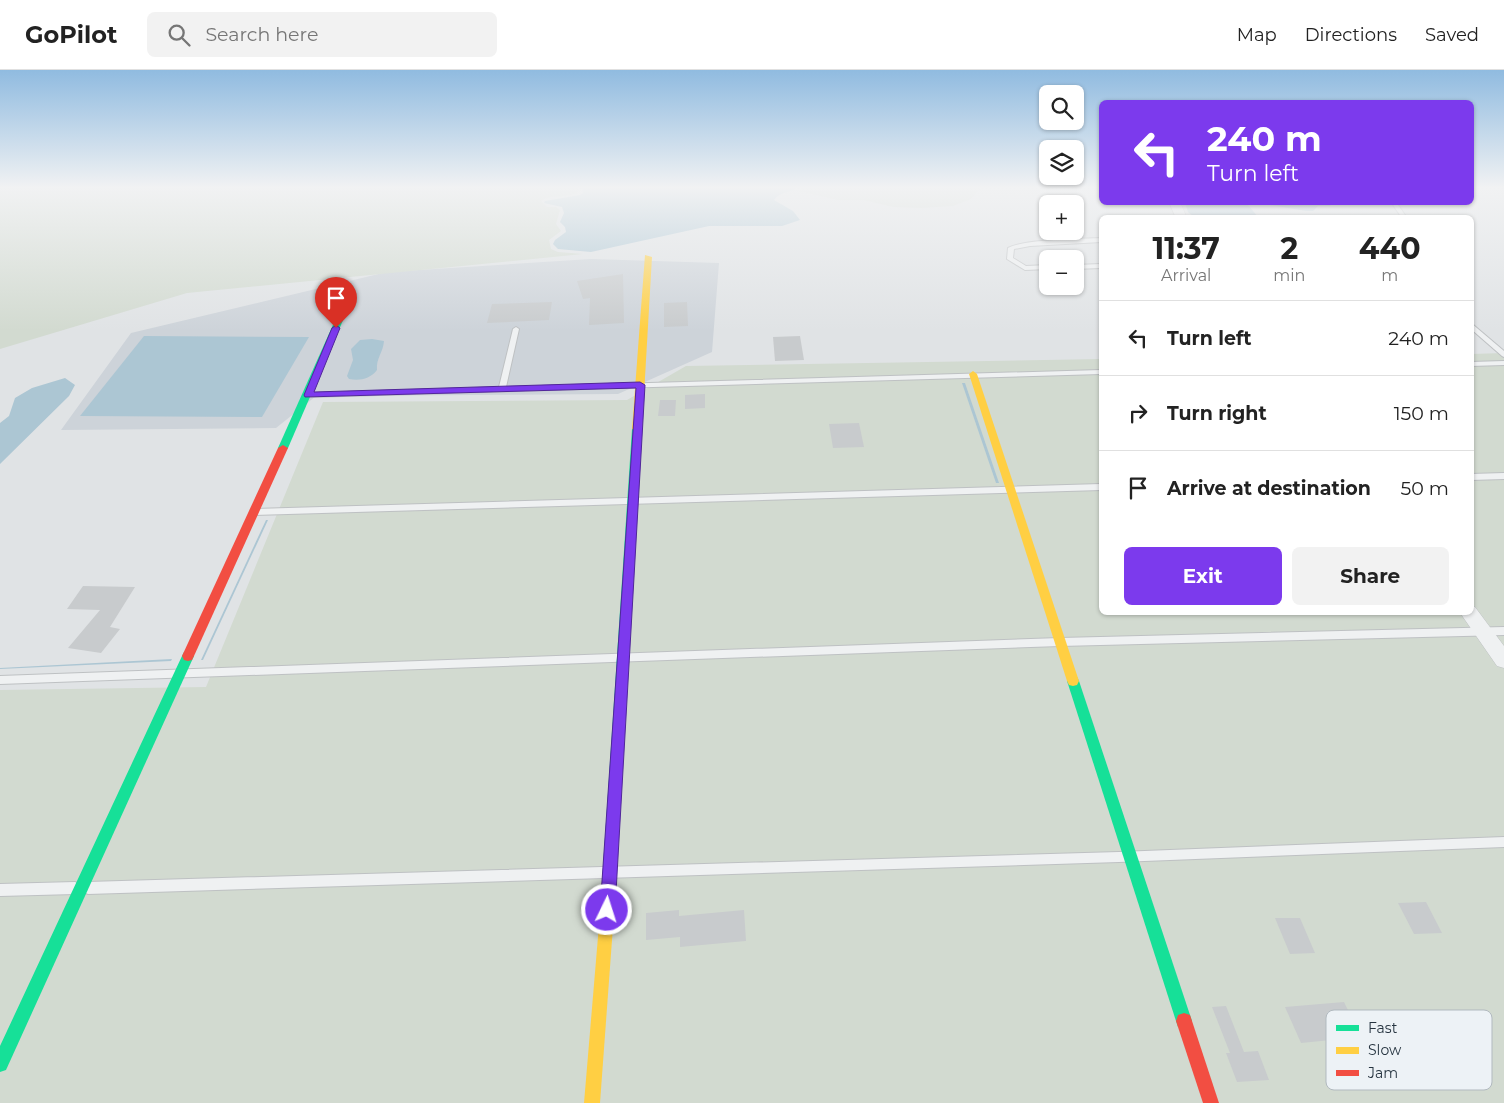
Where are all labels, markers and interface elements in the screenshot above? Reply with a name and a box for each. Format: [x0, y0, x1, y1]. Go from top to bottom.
search box [147, 12, 497, 57]
text: GoPilot [25, 20, 117, 49]
icon: search [165, 21, 193, 49]
text: Search here [205, 23, 318, 46]
text: Map [1237, 24, 1277, 46]
text: Directions [1305, 24, 1397, 46]
text: Saved [1425, 24, 1479, 46]
map controls [1039, 85, 1084, 295]
button: search [1039, 85, 1084, 130]
text: 240 m [1207, 117, 1322, 160]
icon: left [1124, 120, 1189, 185]
button: layers [1039, 140, 1084, 185]
text: Turn left [1207, 160, 1299, 187]
button: + [1039, 195, 1084, 240]
text: 11:37 [1152, 230, 1220, 267]
text: 2 [1281, 230, 1298, 267]
text: 440 [1359, 230, 1421, 267]
button: − [1039, 250, 1084, 295]
text: Arrival [1161, 266, 1211, 285]
text: min [1273, 266, 1305, 285]
text: m [1381, 266, 1398, 285]
pin [315, 277, 357, 328]
icon: arrive [322, 284, 350, 312]
icon: left [1124, 324, 1152, 352]
text: Turn left [1167, 327, 1252, 350]
text: 240 m [1388, 327, 1449, 350]
icon: right [1124, 399, 1152, 427]
text: Turn right [1167, 402, 1267, 425]
text: 150 m [1394, 402, 1449, 425]
icon: arrive [1124, 474, 1152, 502]
text: Arrive at destination [1167, 477, 1371, 500]
text: 50 m [1401, 477, 1449, 500]
button: Exit [1124, 547, 1282, 605]
button: Share [1292, 547, 1449, 605]
position arrow [580, 883, 632, 935]
legend [1326, 1010, 1492, 1090]
text: Fast [1368, 1019, 1398, 1037]
text: Slow [1368, 1041, 1402, 1059]
text: Jam [1367, 1064, 1398, 1082]

